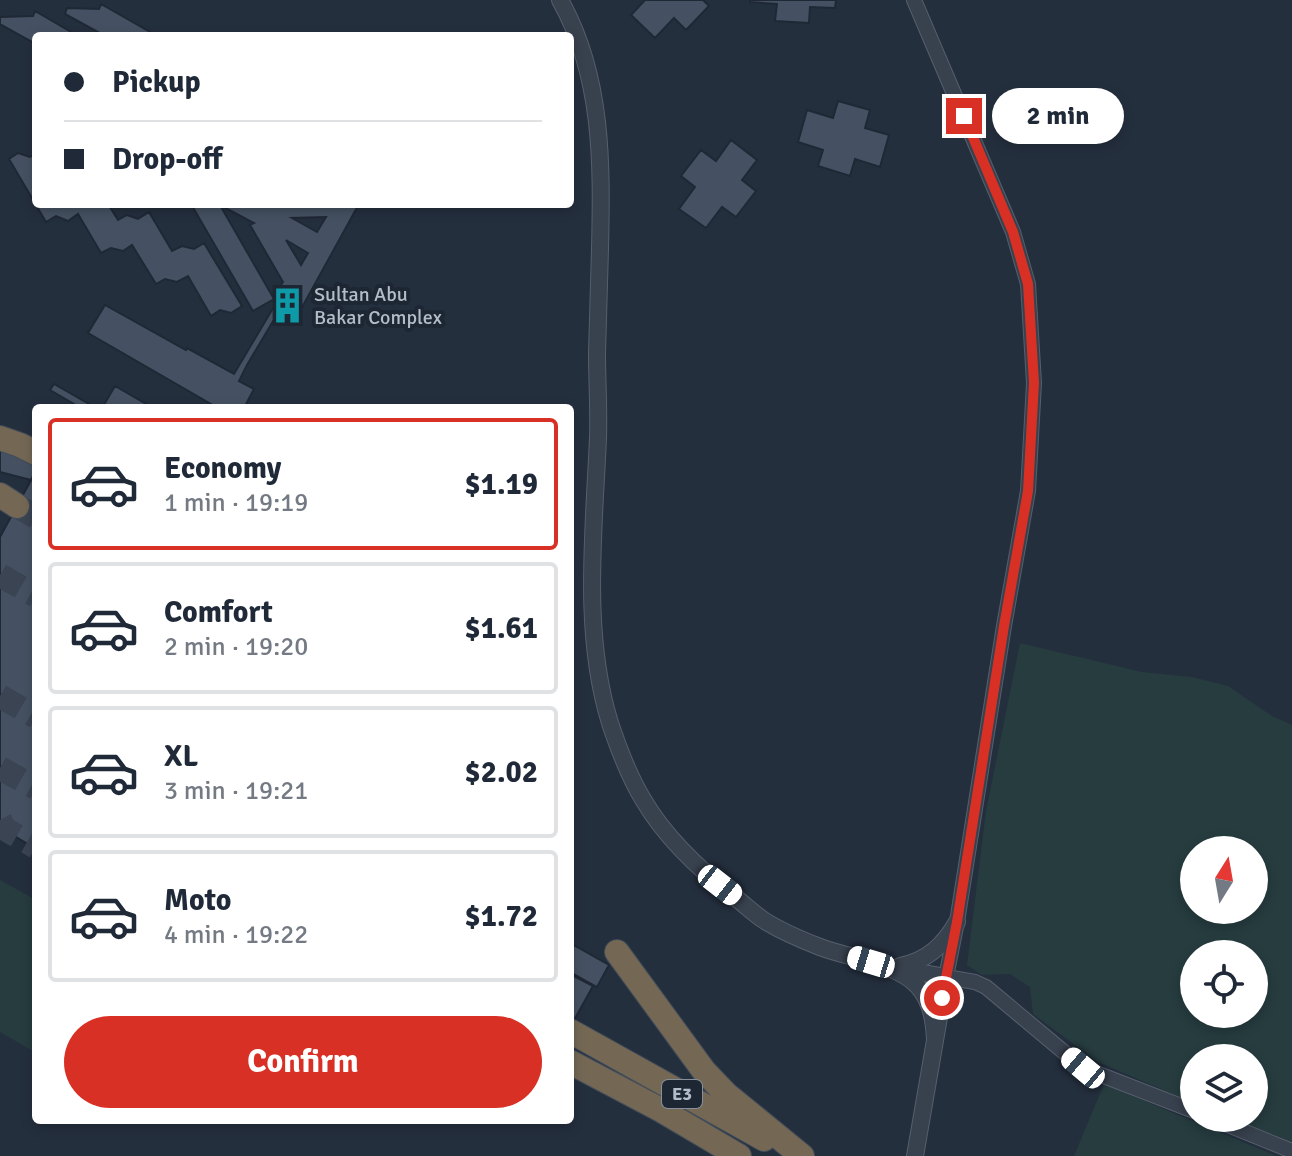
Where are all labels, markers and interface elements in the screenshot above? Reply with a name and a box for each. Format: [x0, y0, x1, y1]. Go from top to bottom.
text: Pickup [112, 64, 201, 101]
callout: 2 min [992, 88, 1124, 144]
route end [946, 98, 982, 134]
text: 2 min [1027, 100, 1089, 132]
text: Drop-off [112, 141, 222, 178]
place label: Sultan Abu Bakar Complex [314, 282, 442, 330]
building icon: Sultan Abu Bakar Complex [269, 287, 307, 325]
icon: car [68, 448, 140, 520]
text: Economy [164, 450, 281, 487]
text: $1.19 [465, 466, 538, 503]
text: 1 min · 19:19 [164, 487, 308, 519]
icon: car [68, 592, 140, 664]
text: Comfort [164, 594, 273, 631]
text: $1.61 [465, 610, 538, 647]
text: 2 min · 19:20 [164, 631, 308, 663]
icon: car [68, 736, 140, 808]
text: XL [164, 738, 198, 775]
text: $2.02 [465, 754, 538, 791]
text: 3 min · 19:21 [164, 775, 308, 807]
north arrow [1180, 836, 1268, 924]
map controls [1180, 836, 1268, 1132]
car [694, 861, 746, 909]
icon: car [68, 880, 140, 952]
text: Moto [164, 882, 231, 919]
text: $1.72 [465, 898, 538, 935]
text: 4 min · 19:22 [164, 919, 308, 951]
button: locate [1180, 940, 1268, 1028]
car [845, 944, 897, 980]
route start [924, 980, 960, 1016]
button: Confirm [64, 1016, 542, 1108]
car [1057, 1043, 1109, 1093]
button: layers [1180, 1044, 1268, 1132]
road number: E3 [662, 1080, 702, 1108]

